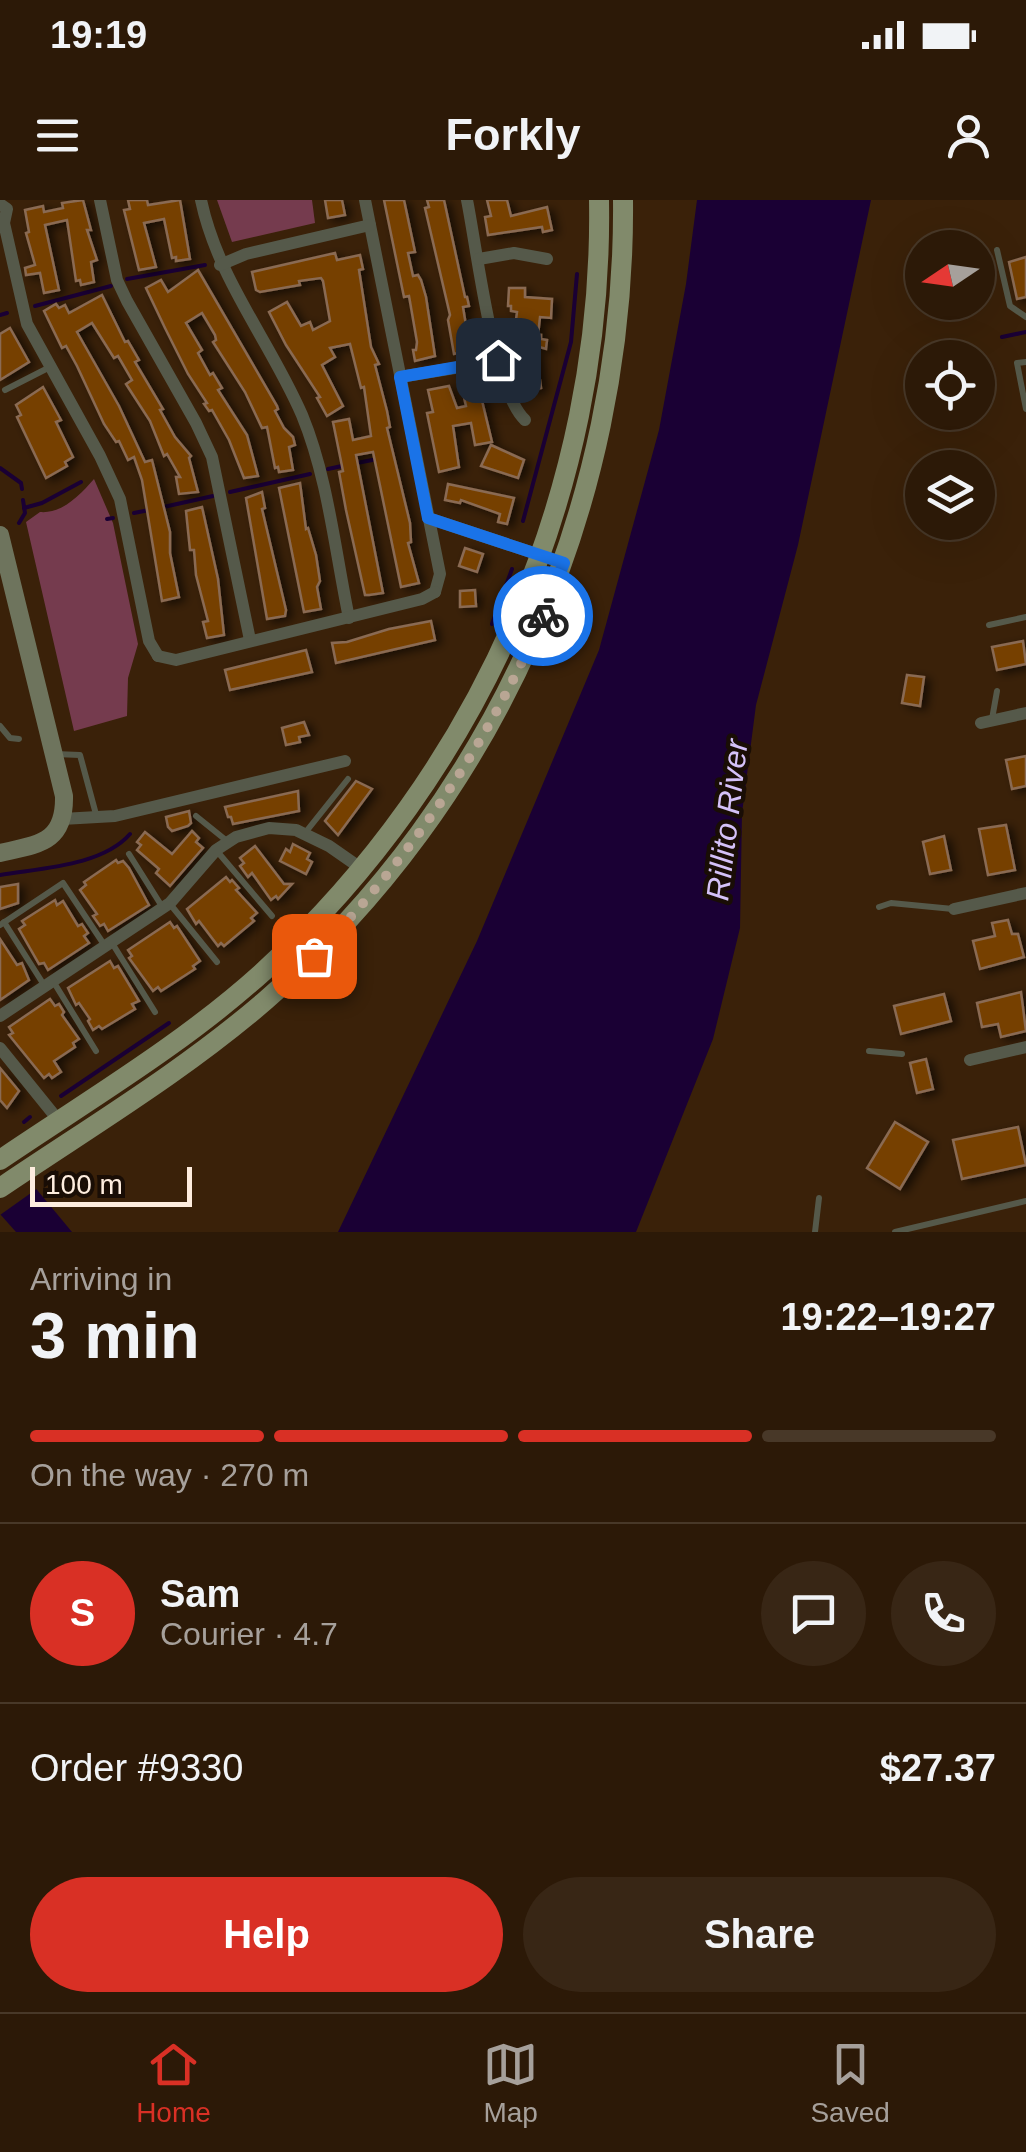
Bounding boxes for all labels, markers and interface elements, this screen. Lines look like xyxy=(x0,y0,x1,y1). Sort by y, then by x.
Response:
text: 19:19 xyxy=(50,14,147,56)
icon: menu xyxy=(30,108,85,163)
icon: person xyxy=(941,108,996,163)
text: Forkly xyxy=(445,109,581,160)
north arrow xyxy=(905,230,995,320)
map controls xyxy=(905,230,995,540)
pin xyxy=(456,318,541,403)
icon: home xyxy=(471,333,526,388)
button: locate xyxy=(905,340,995,430)
button: layers xyxy=(905,450,995,540)
courier xyxy=(493,566,593,666)
icon: bike xyxy=(516,589,571,644)
water label: Rillito River xyxy=(699,736,755,902)
pin xyxy=(272,914,357,999)
icon: bag xyxy=(287,929,342,984)
scale bar xyxy=(30,1162,192,1206)
text: 100 m xyxy=(45,1169,123,1200)
text: Arriving in xyxy=(30,1261,172,1297)
text: 19:22–19:27 xyxy=(780,1296,996,1338)
text: 3 min xyxy=(30,1299,200,1372)
text: On the way · 270 m xyxy=(30,1457,309,1493)
button: chat xyxy=(761,1561,866,1666)
button: phone xyxy=(891,1561,996,1666)
text: Sam xyxy=(160,1573,240,1615)
text: S xyxy=(70,1592,95,1634)
text: Courier · 4.7 xyxy=(160,1616,338,1652)
text: Order #9330 xyxy=(30,1747,243,1789)
text: $27.37 xyxy=(880,1747,996,1789)
button: Help xyxy=(30,1877,503,1992)
button: Share xyxy=(523,1877,996,1992)
tab: Home xyxy=(136,2037,211,2129)
tab: Map xyxy=(483,2037,538,2129)
tab: Saved xyxy=(810,2037,890,2129)

